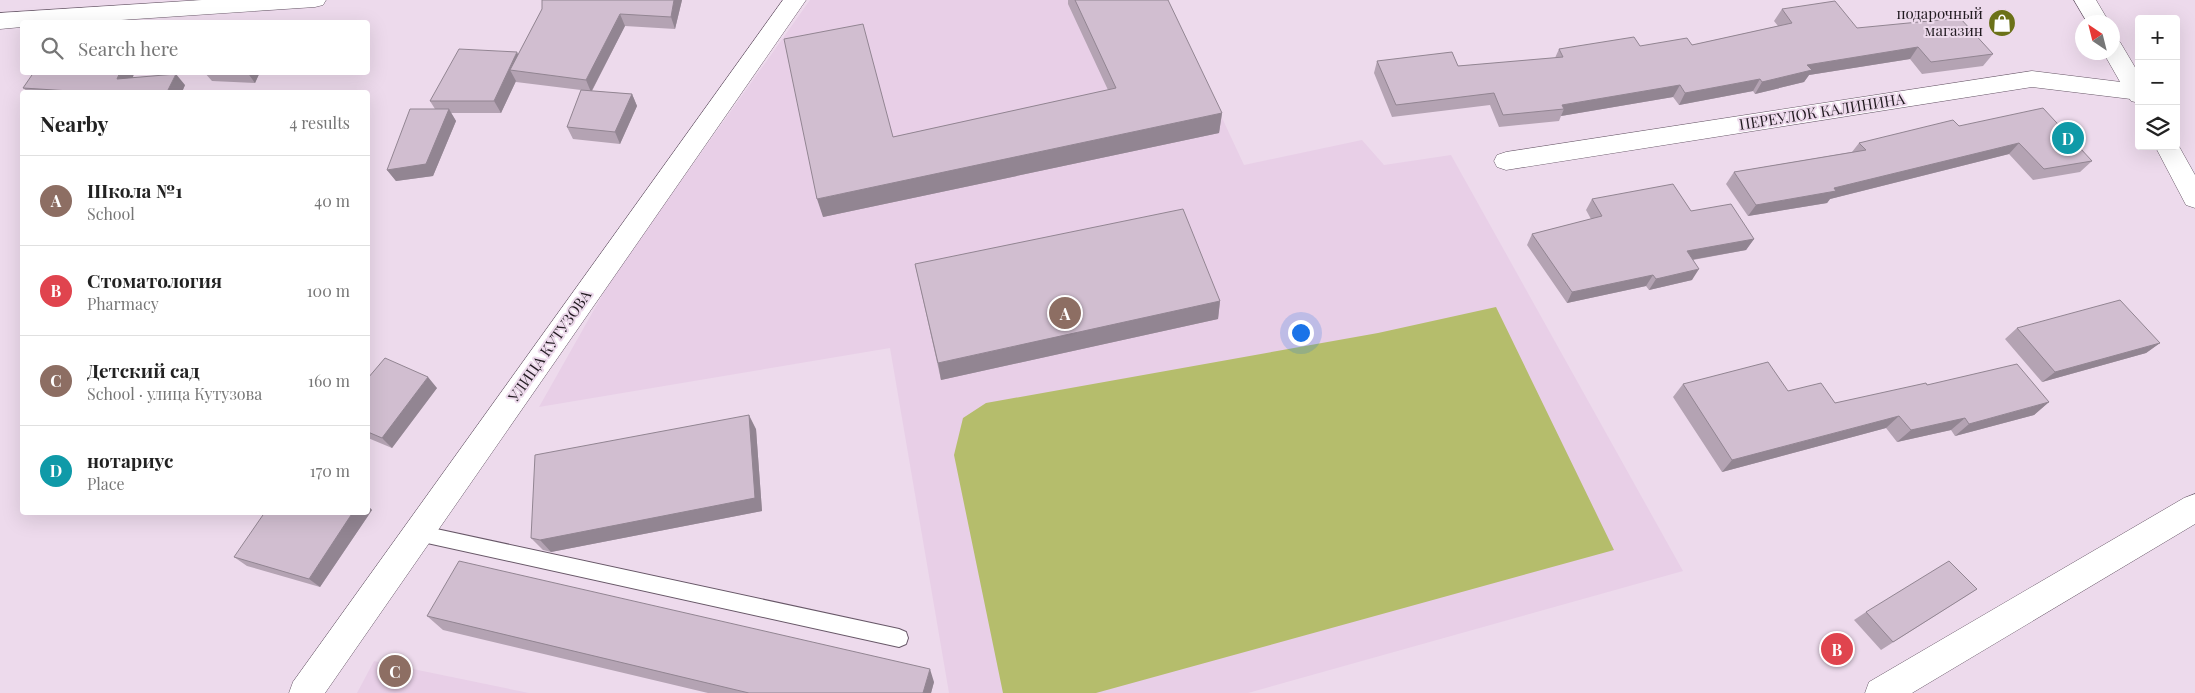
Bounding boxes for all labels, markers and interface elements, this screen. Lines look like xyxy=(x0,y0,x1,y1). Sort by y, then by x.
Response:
place label: подарочный магазин xyxy=(1896,3,1983,40)
shop icon: подарочный магазин xyxy=(1987,8,2017,38)
north arrow xyxy=(2075,15,2120,60)
map controls xyxy=(2135,15,2180,150)
button: + xyxy=(2135,15,2180,60)
search box xyxy=(20,20,370,75)
icon: search xyxy=(38,34,66,62)
text: Search here xyxy=(78,35,178,61)
button: − xyxy=(2135,60,2180,105)
street label: ПЕРЕУЛОК КАЛИНИНА xyxy=(1738,88,1907,134)
button: layers xyxy=(2135,105,2180,150)
text: Nearby xyxy=(40,109,109,137)
text: 4 results xyxy=(289,112,350,133)
pin: D xyxy=(2052,119,2084,157)
text: Школа №1 xyxy=(87,177,183,203)
text: A xyxy=(51,190,61,211)
text: 40 m xyxy=(314,190,350,211)
text: School xyxy=(87,203,135,224)
text: Стоматология xyxy=(87,267,222,293)
text: B xyxy=(51,280,61,301)
text: 100 m xyxy=(307,280,350,301)
street label: УЛИЦА КУТУЗОВА xyxy=(503,285,596,406)
text: Pharmacy xyxy=(87,293,159,314)
pin: A xyxy=(1049,294,1081,332)
your location xyxy=(1288,320,1314,346)
text: Детский сад xyxy=(87,357,200,383)
text: C xyxy=(50,370,62,391)
text: 160 m xyxy=(308,370,350,391)
text: School · улица Кутузова xyxy=(87,383,262,404)
text: нотариус xyxy=(87,447,173,473)
text: D xyxy=(50,460,62,481)
text: 170 m xyxy=(310,460,350,481)
text: Place xyxy=(87,473,125,494)
pin: B xyxy=(1821,630,1853,668)
pin: C xyxy=(379,652,411,690)

